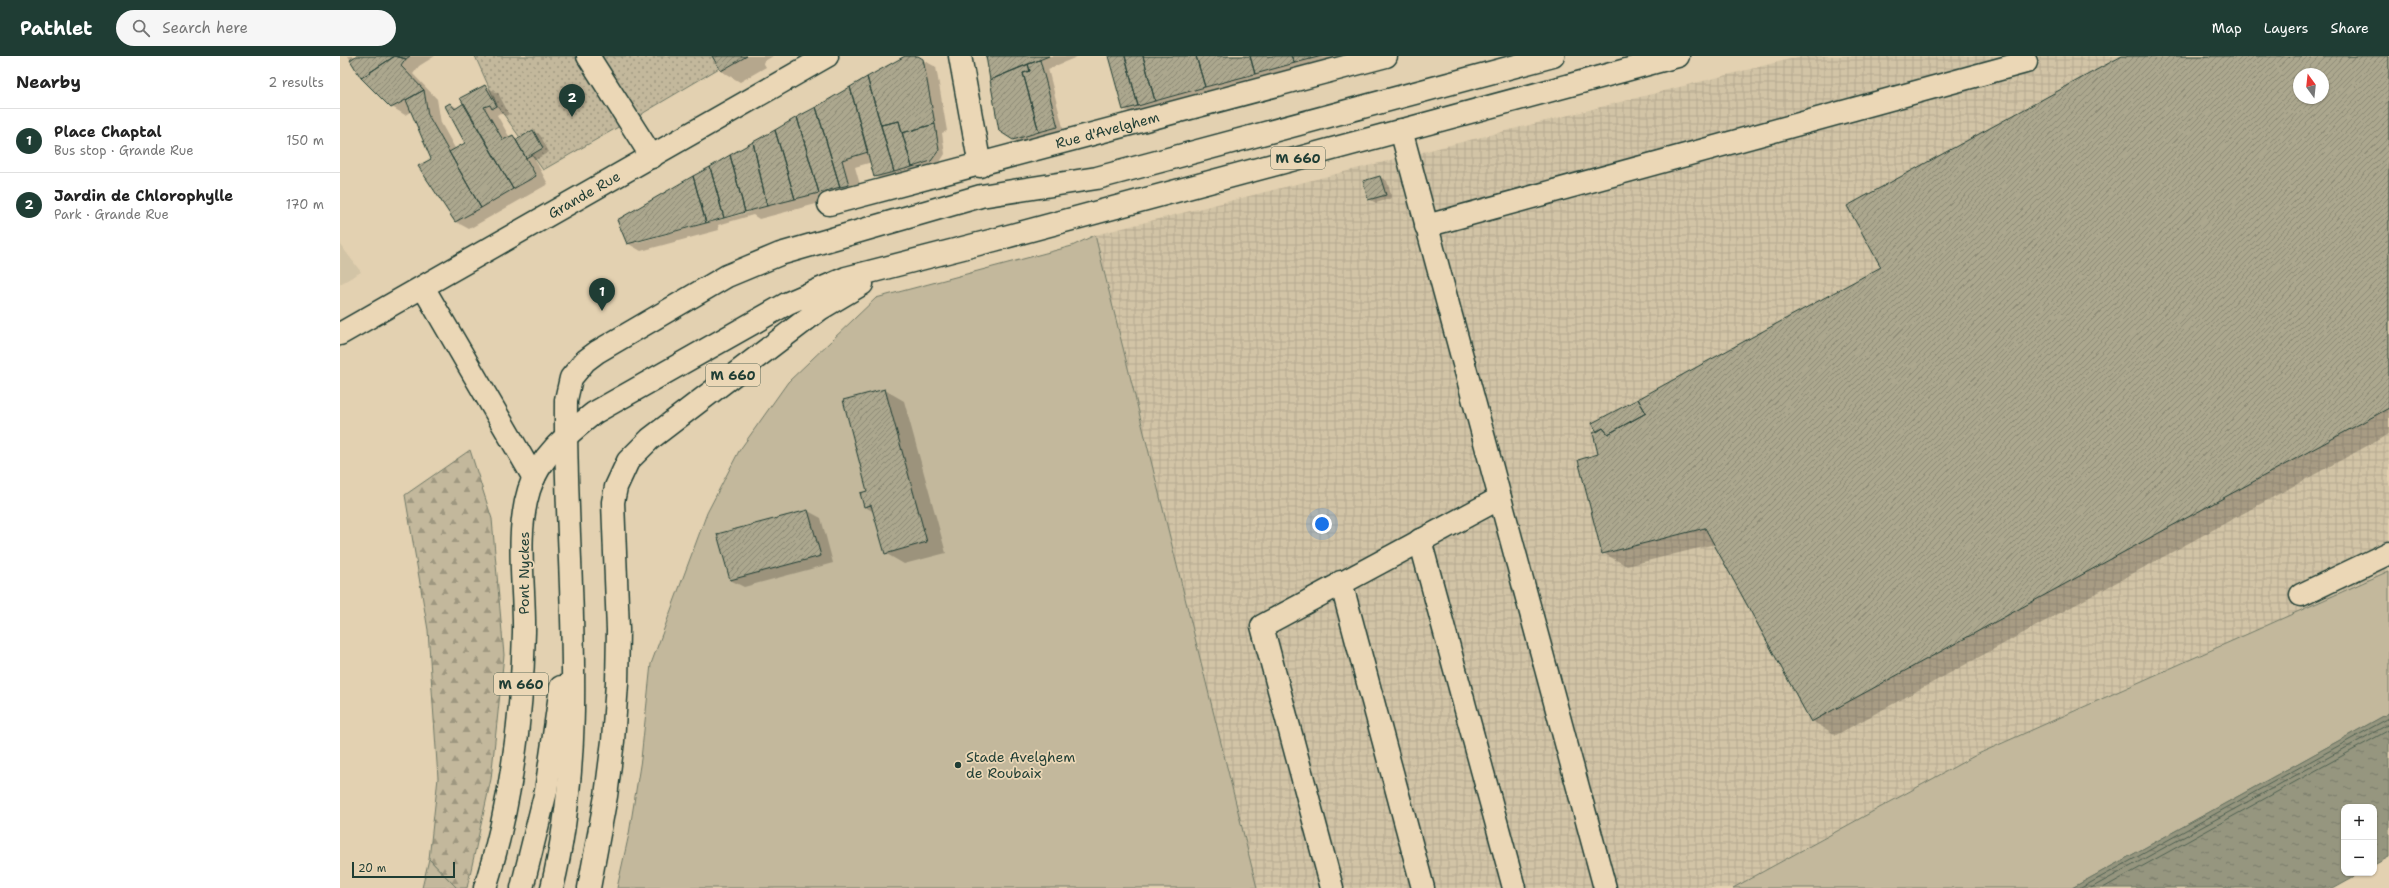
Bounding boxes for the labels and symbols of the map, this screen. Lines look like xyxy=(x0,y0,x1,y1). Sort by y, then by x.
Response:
north arrow xyxy=(2293,68,2329,104)
pin: 2 xyxy=(559,84,585,117)
street label: Rue d'Avelghem xyxy=(1053,108,1161,152)
road number: M 660 xyxy=(1271,147,1325,169)
street label: Grande Rue xyxy=(545,167,623,222)
pin: 1 xyxy=(589,278,615,311)
road number: M 660 xyxy=(706,364,760,386)
your location xyxy=(1312,514,1332,534)
street label: Pont Nyckes xyxy=(515,531,533,615)
road number: M 660 xyxy=(494,673,548,695)
place label: Stade Avelghem de Roubaix xyxy=(966,748,1075,782)
marker: Stade Avelghem de Roubaix xyxy=(953,760,963,770)
scale bar xyxy=(352,860,455,879)

